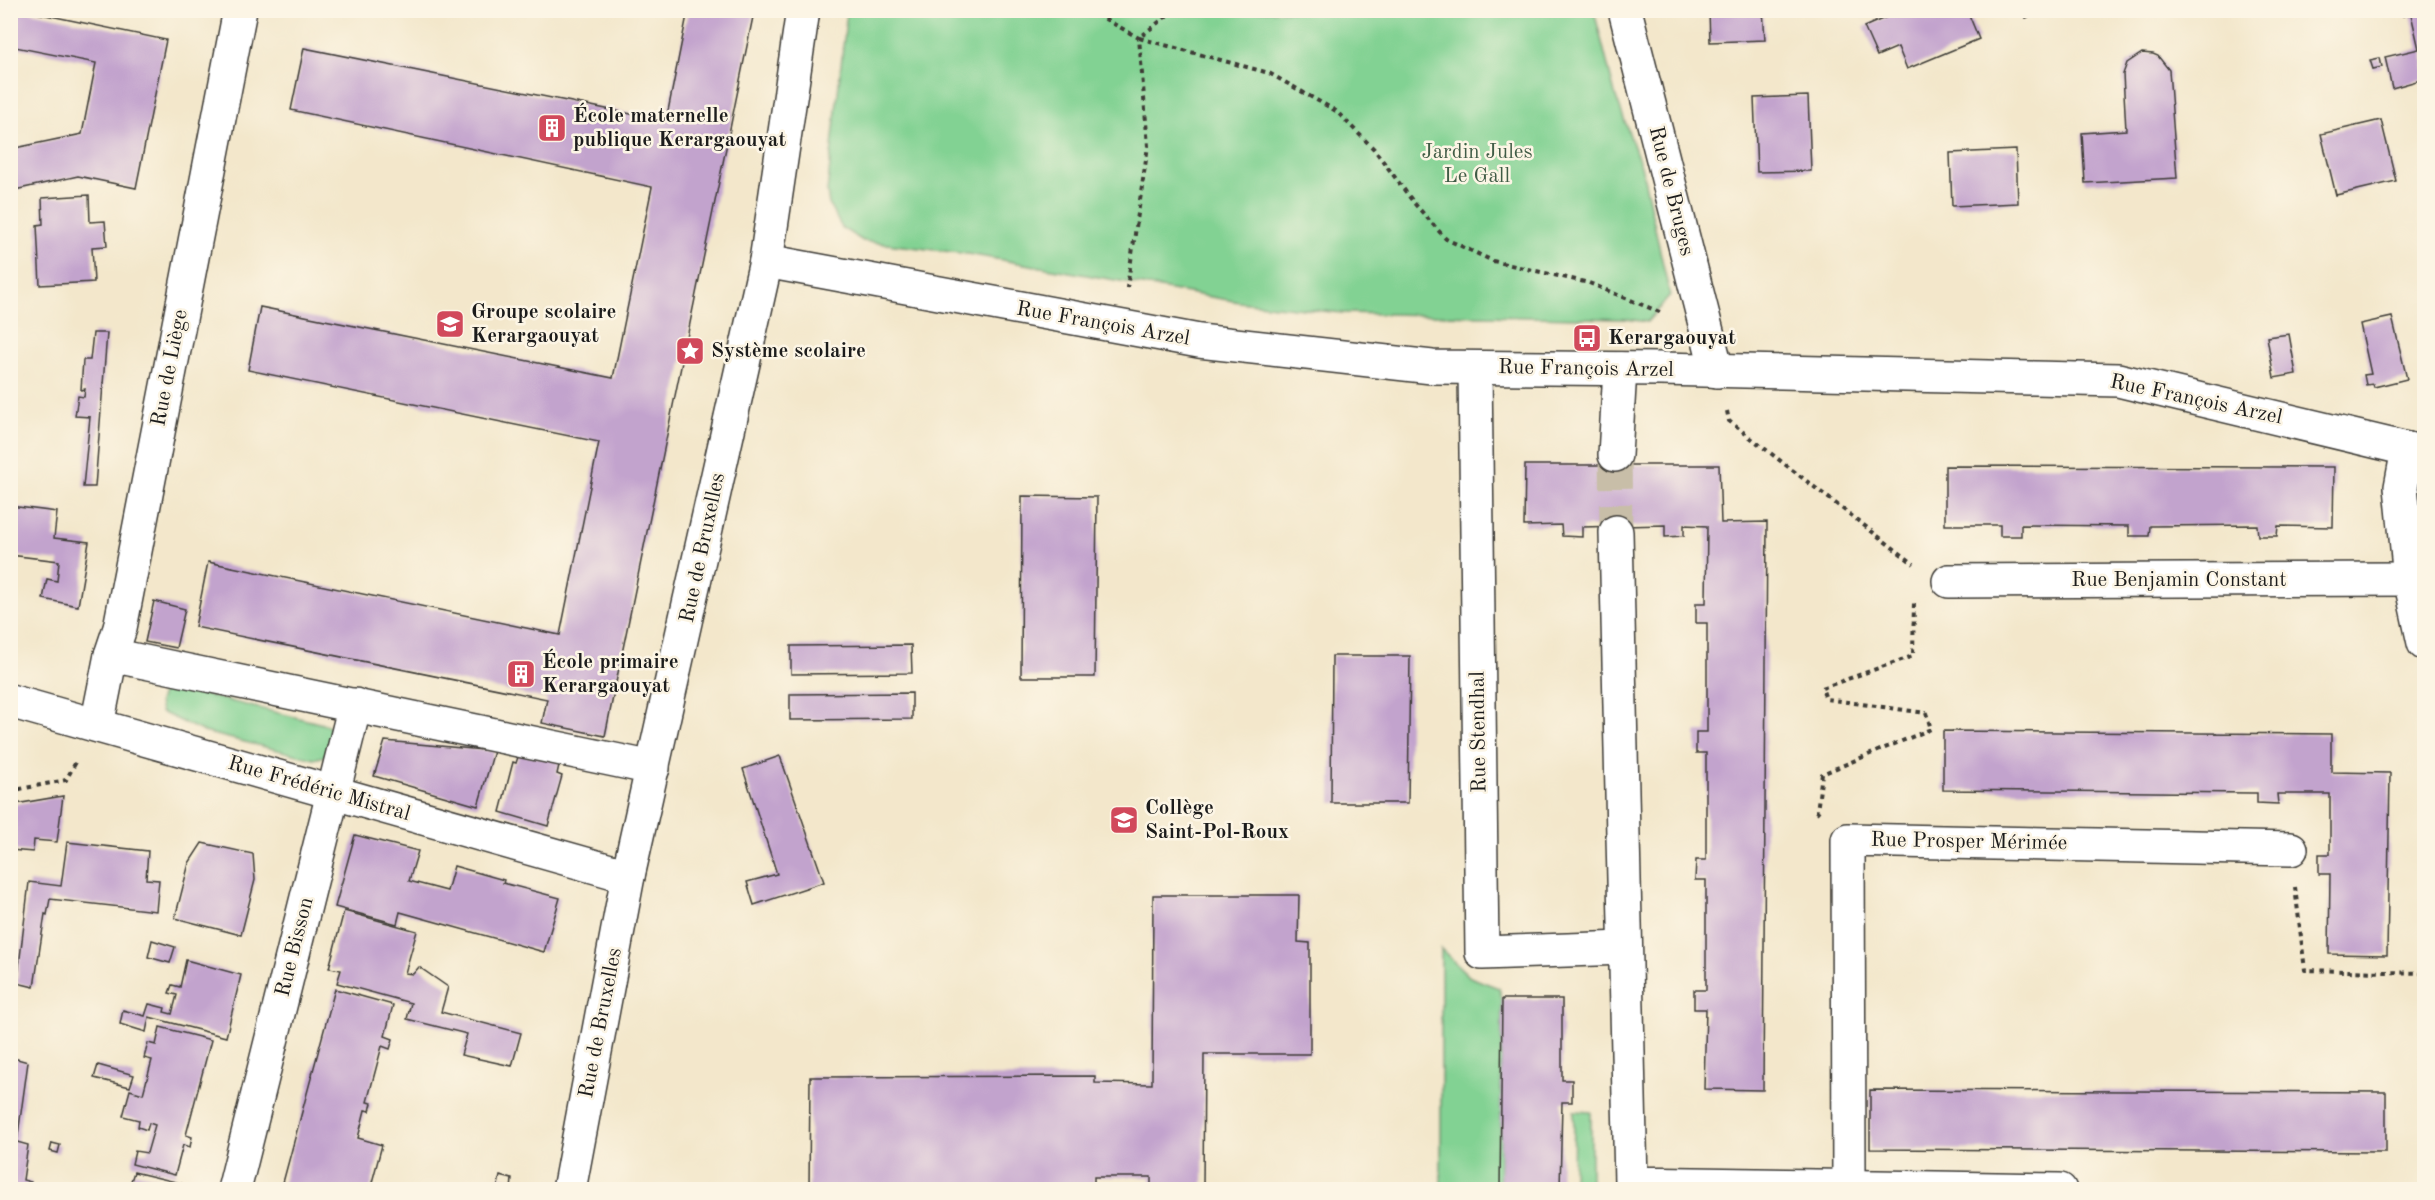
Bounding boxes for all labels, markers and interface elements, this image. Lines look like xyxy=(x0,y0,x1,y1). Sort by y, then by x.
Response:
place label: École maternelle publique Kerargaouyat xyxy=(573,102,786,151)
building icon: École maternelle publique Kerargaouyat xyxy=(536,112,568,144)
street label: Rue de Bruges xyxy=(1645,124,1697,258)
park label: Jardin Jules Le Gall xyxy=(1421,142,1533,187)
street label: Rue François Arzel xyxy=(1015,298,1192,350)
place label: Groupe scolaire Kerargaouyat xyxy=(471,302,616,347)
street label: Rue de Liège xyxy=(148,308,192,428)
school or university icon: Groupe scolaire Kerargaouyat xyxy=(434,308,466,340)
bus stop icon: Kerargaouyat xyxy=(1571,322,1603,354)
place label: Kerargaouyat xyxy=(1608,328,1736,349)
place icon: Système scolaire xyxy=(674,335,706,367)
place label: Système scolaire xyxy=(711,341,866,362)
street label: Rue François Arzel xyxy=(1498,357,1674,381)
street label: Rue François Arzel xyxy=(2108,371,2284,429)
street label: Rue de Bruxelles xyxy=(677,471,729,625)
street label: Rue Benjamin Constant xyxy=(2071,570,2287,591)
place label: École primaire Kerargaouyat xyxy=(542,648,679,697)
building icon: École primaire Kerargaouyat xyxy=(505,658,537,690)
street label: Rue Stendhal xyxy=(1467,671,1491,793)
street label: Rue Frédéric Mistral xyxy=(225,753,413,825)
place label: Collège Saint-Pol-Roux xyxy=(1145,798,1289,843)
school or university icon: Collège Saint-Pol-Roux xyxy=(1108,804,1140,836)
street label: Rue Prosper Mérimée xyxy=(1870,830,2068,854)
street label: Rue Bisson xyxy=(272,895,318,999)
street label: Rue de Bruxelles xyxy=(576,946,626,1100)

